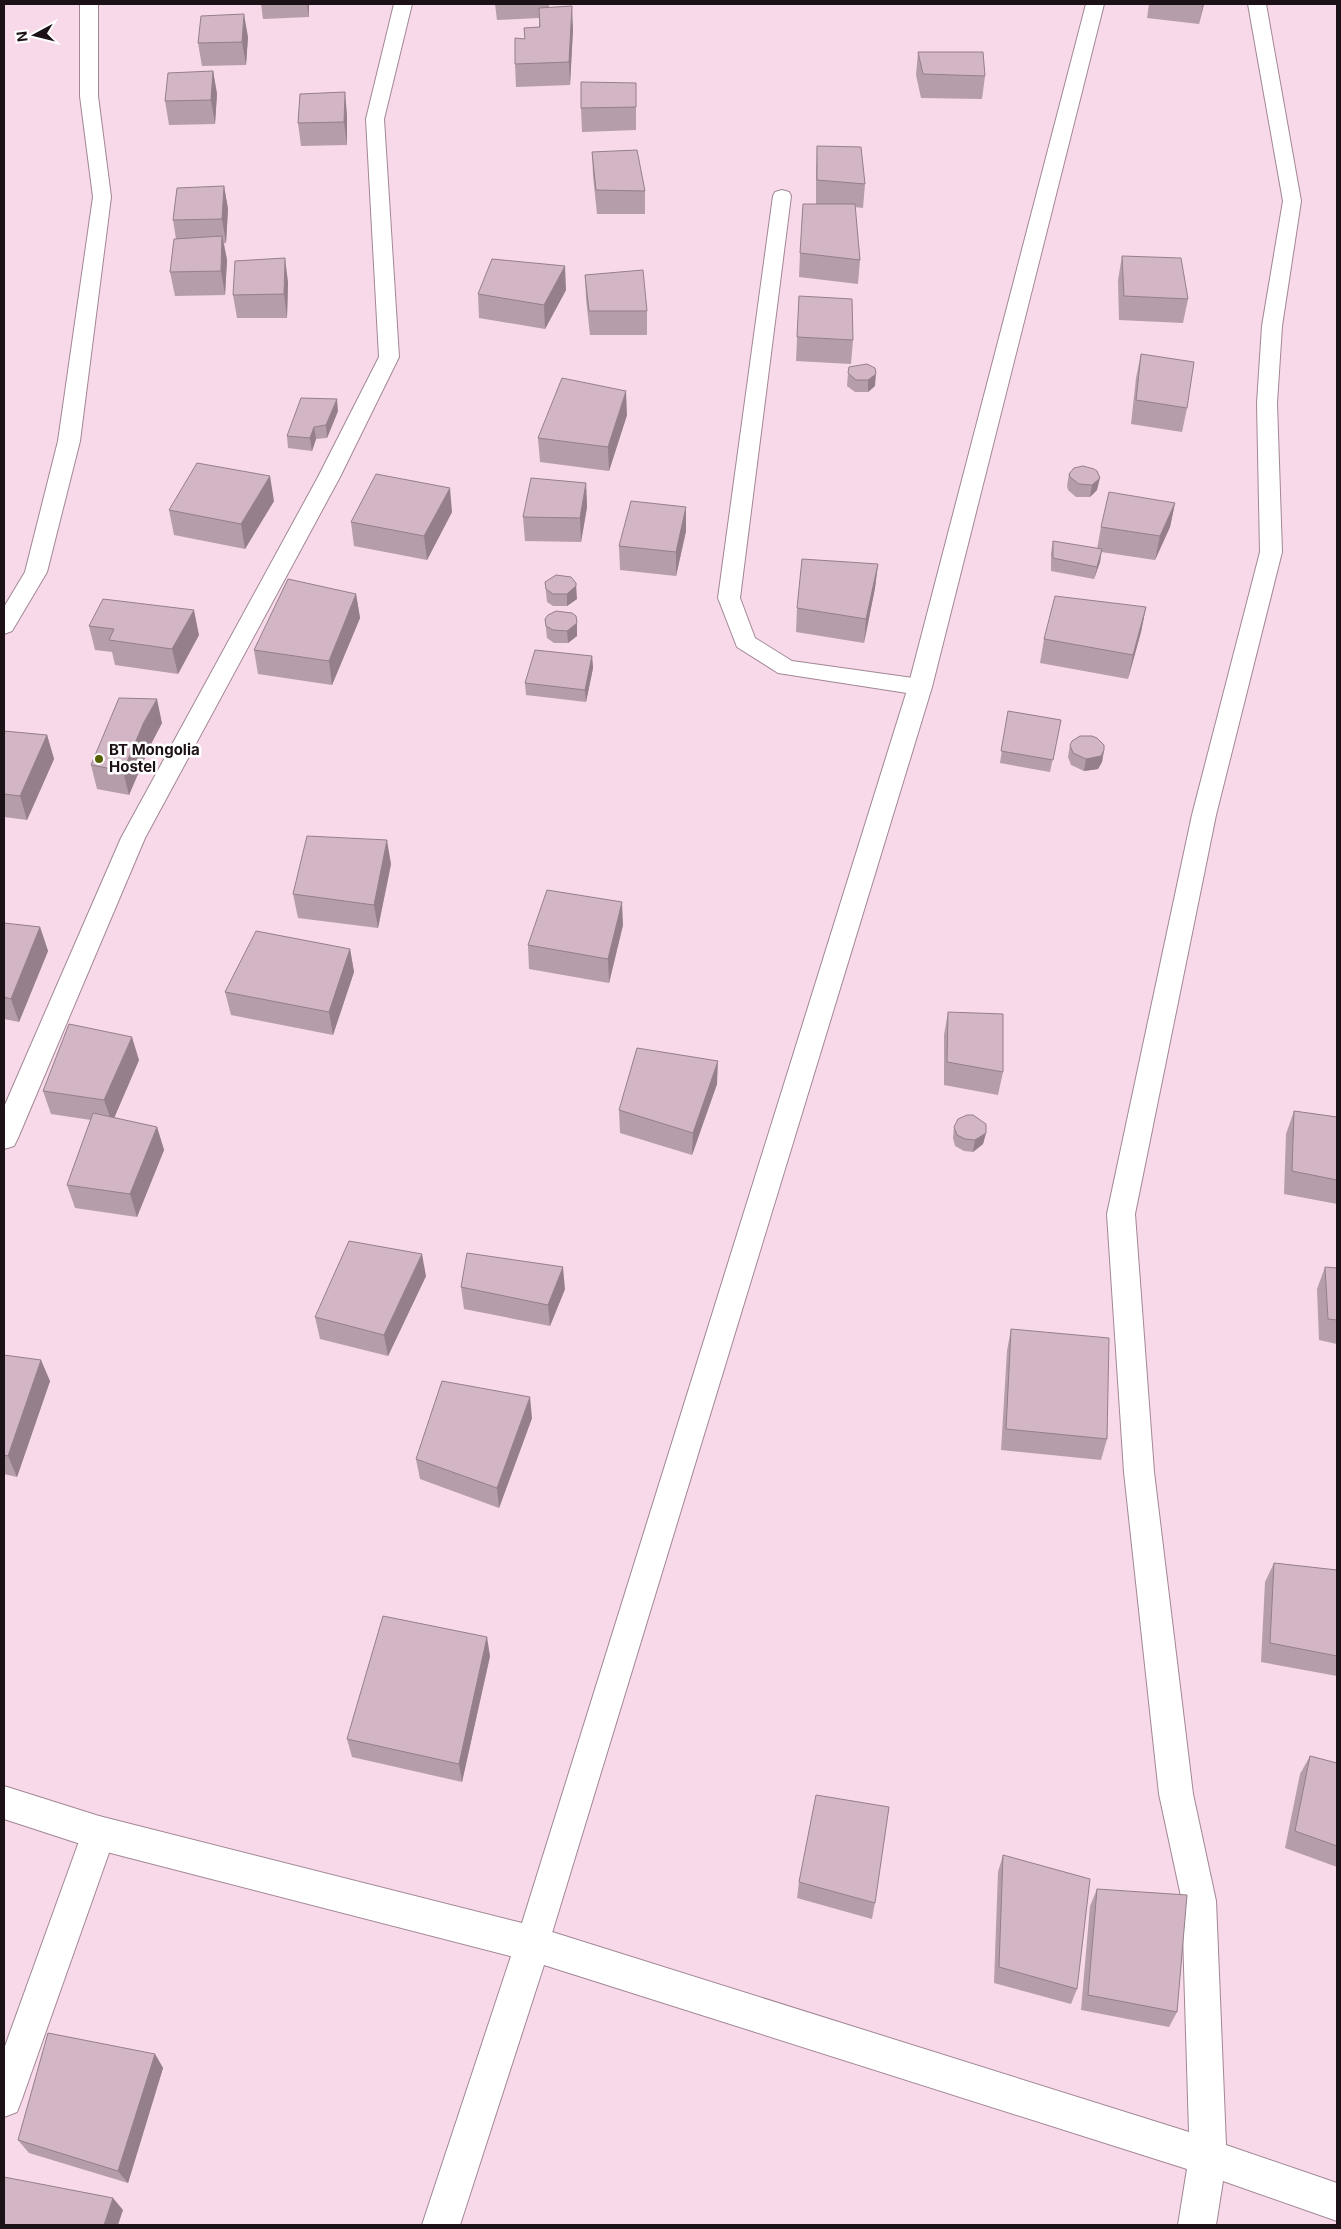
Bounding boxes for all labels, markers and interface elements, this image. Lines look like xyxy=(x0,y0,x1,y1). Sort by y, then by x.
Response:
north arrow xyxy=(10,10,60,60)
text: N xyxy=(13,30,31,43)
place label: BT Mongolia Hostel xyxy=(109,740,200,776)
marker: BT Mongolia Hostel xyxy=(93,753,105,765)

